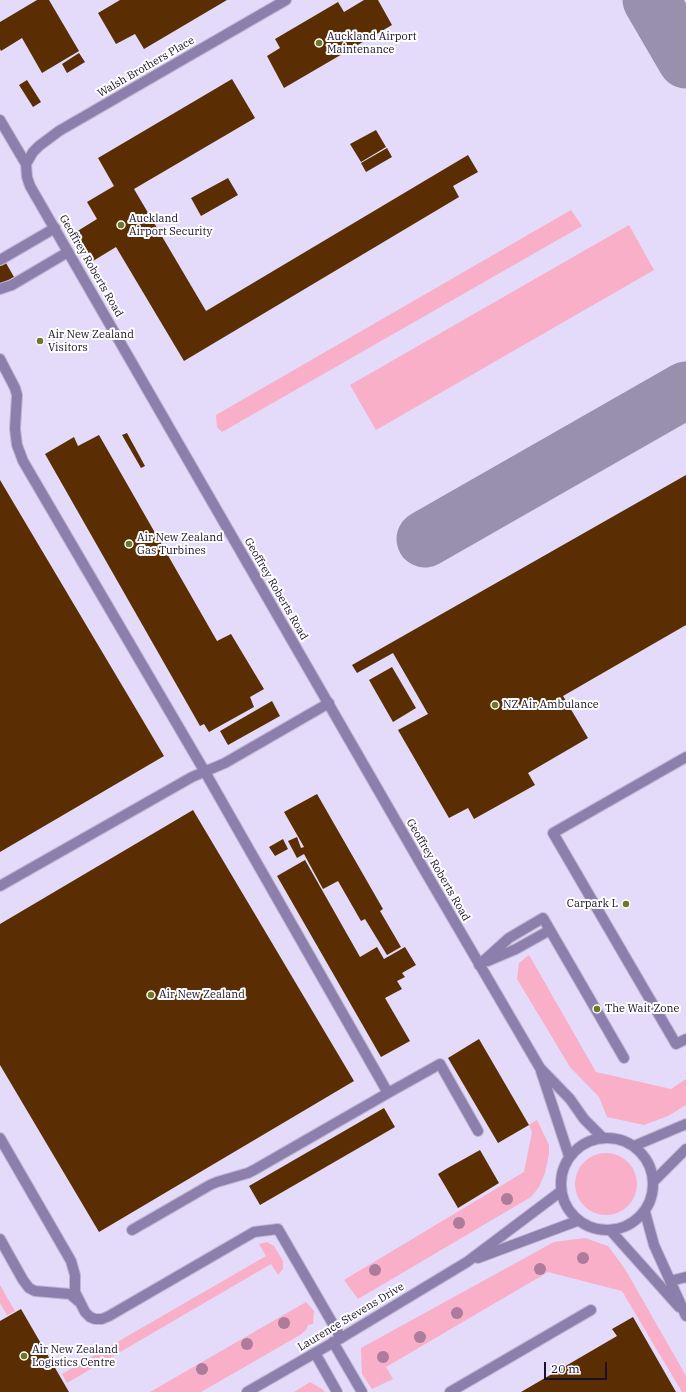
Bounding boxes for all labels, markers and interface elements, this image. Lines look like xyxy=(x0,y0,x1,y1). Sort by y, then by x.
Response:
place label: Auckland Airport Maintenance xyxy=(327,30,417,56)
street label: Walsh Brothers Place xyxy=(95,34,197,100)
marker: Auckland Airport Maintenance xyxy=(314,38,324,48)
place label: Auckland Airport Security xyxy=(129,212,212,238)
street label: Geoffrey Roberts Road xyxy=(56,213,126,319)
marker: Auckland Airport Security xyxy=(116,220,126,230)
place label: Air New Zealand Visitors xyxy=(48,328,134,354)
marker: Air New Zealand Visitors xyxy=(35,336,45,346)
place label: Air New Zealand Gas Turbines xyxy=(137,531,223,557)
street label: Geoffrey Roberts Road xyxy=(241,536,311,642)
marker: Air New Zealand Gas Turbines xyxy=(124,539,134,549)
place label: NZ Air Ambulance xyxy=(503,698,599,712)
marker: NZ Air Ambulance xyxy=(490,700,500,710)
street label: Geoffrey Roberts Road xyxy=(403,817,473,923)
place label: Carpark L xyxy=(567,897,618,911)
marker: Carpark L xyxy=(621,899,631,909)
place label: Air New Zealand xyxy=(159,988,245,1002)
marker: Air New Zealand xyxy=(146,990,156,1000)
place label: The Wait Zone xyxy=(605,1002,679,1016)
marker: The Wait Zone xyxy=(592,1004,602,1014)
street label: Laurence Stevens Drive xyxy=(295,1280,407,1354)
place label: Air New Zealand Logistics Centre xyxy=(32,1343,118,1369)
marker: Air New Zealand Logistics Centre xyxy=(19,1351,29,1361)
scale bar xyxy=(546,1354,609,1380)
text: 20 m xyxy=(551,1361,580,1376)

